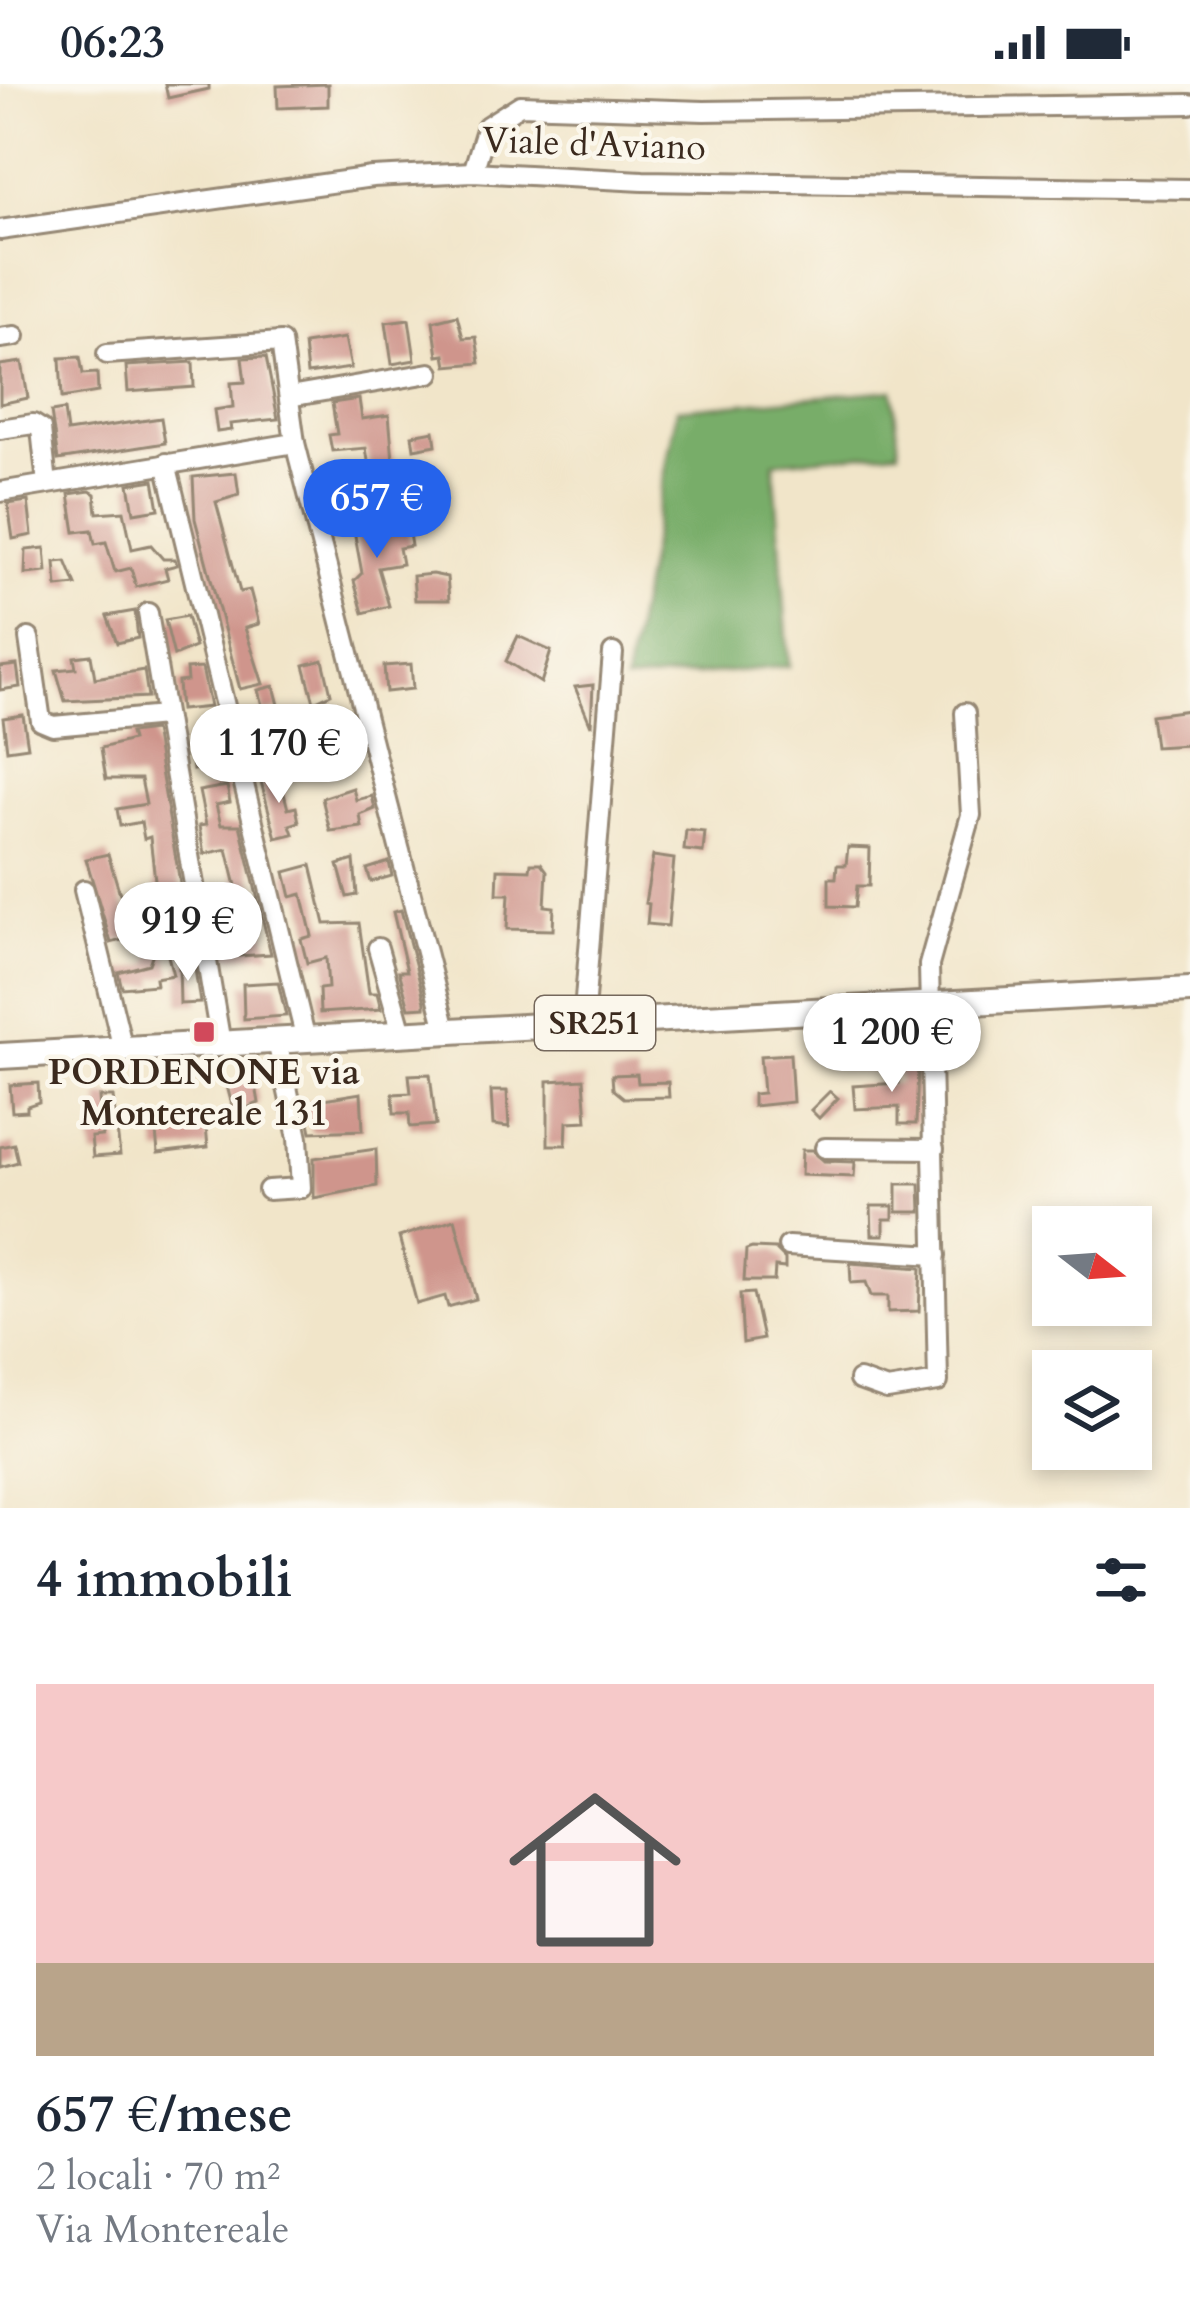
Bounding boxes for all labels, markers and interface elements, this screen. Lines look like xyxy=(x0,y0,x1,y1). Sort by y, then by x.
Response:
text: 06:23 xyxy=(60,12,165,73)
street label: Viale d'Aviano xyxy=(481,116,707,172)
pin: 657 € xyxy=(293,459,461,561)
text: 657 € xyxy=(330,471,424,524)
pin: 1 170 € xyxy=(168,704,390,806)
text: 1 170 € xyxy=(217,716,341,769)
pin: 919 € xyxy=(104,882,272,984)
text: 919 € xyxy=(141,894,235,947)
pin: 1 200 € xyxy=(781,993,1003,1095)
road number: SR251 xyxy=(535,996,655,1050)
text: 1 200 € xyxy=(830,1005,954,1058)
marker: PORDENONE via Montereale 131 xyxy=(191,1019,217,1045)
place label: PORDENONE via Montereale 131 xyxy=(48,1048,360,1138)
north arrow xyxy=(1032,1206,1152,1326)
map controls xyxy=(1032,1206,1152,1470)
button: layers xyxy=(1032,1350,1152,1470)
text: 4 immobili xyxy=(36,1545,292,1615)
icon: filters xyxy=(1088,1547,1154,1613)
icon: home xyxy=(487,1762,703,1978)
text: 657 €/mese xyxy=(36,2080,293,2150)
text: 2 locali · 70 m² xyxy=(36,2150,280,2203)
text: Via Montereale xyxy=(36,2203,289,2256)

